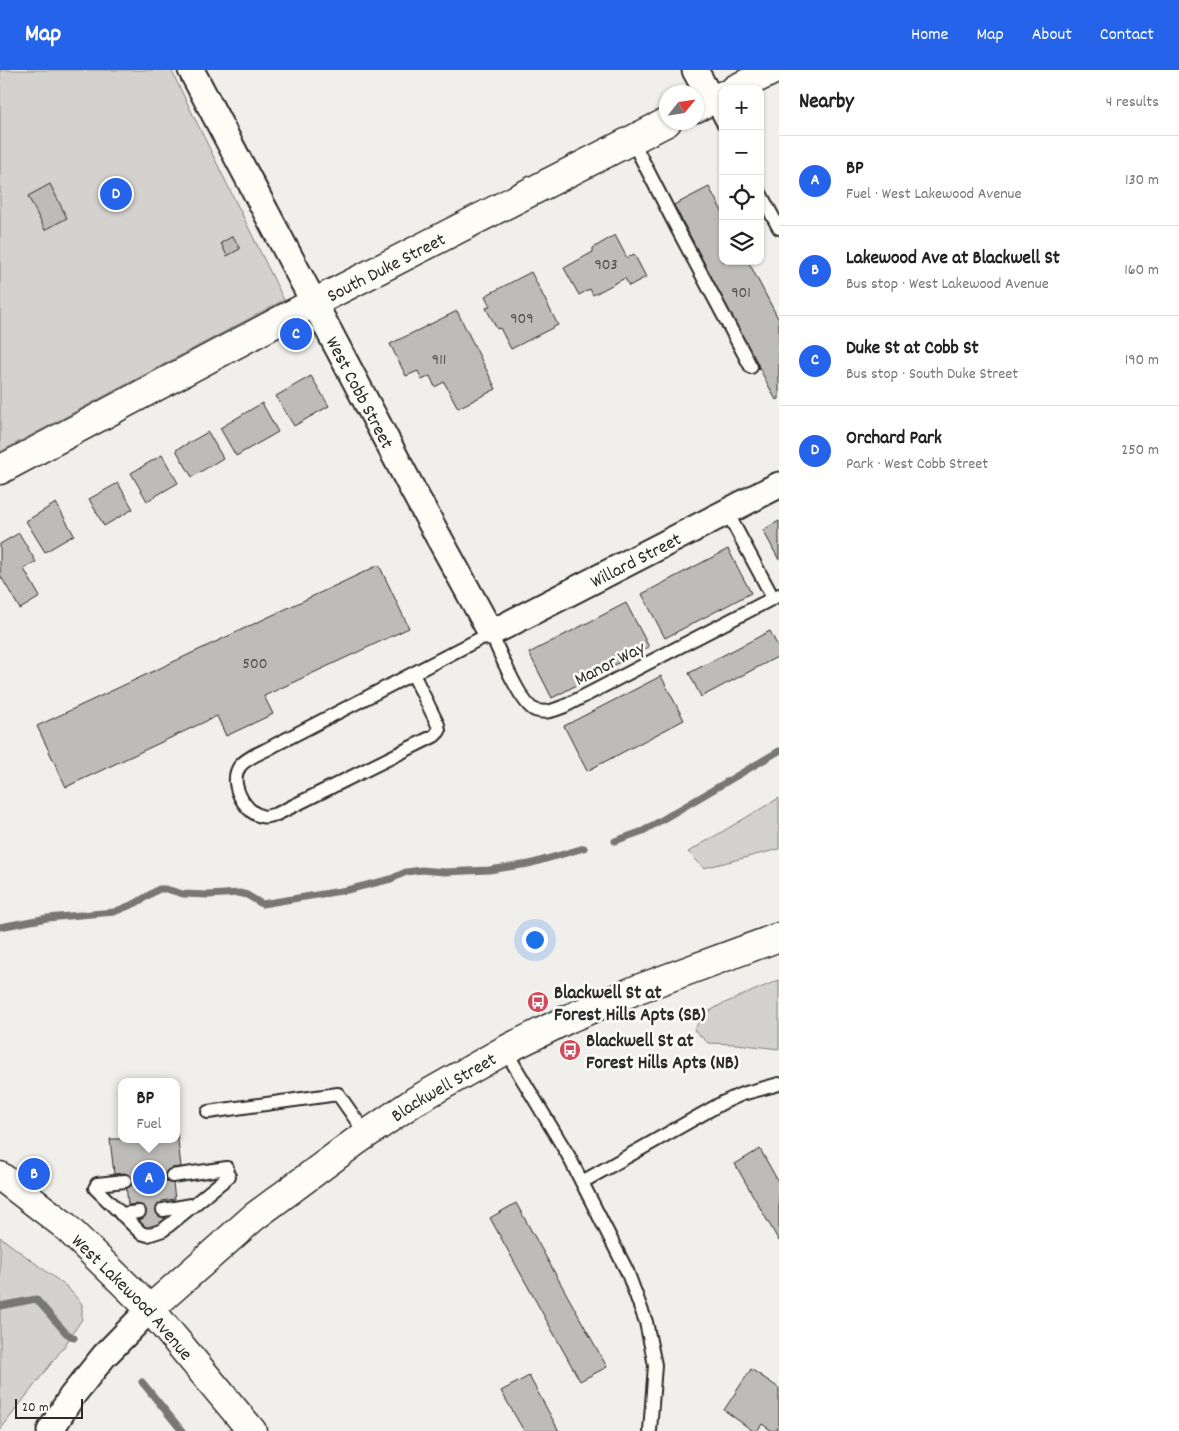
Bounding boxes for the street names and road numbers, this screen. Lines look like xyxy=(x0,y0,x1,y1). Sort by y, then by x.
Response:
street label: South Duke Street xyxy=(323,228,451,311)
street label: West Cobb Street xyxy=(317,333,399,454)
street label: Willard Street xyxy=(587,527,687,597)
street label: Manor Way xyxy=(571,636,651,694)
street label: Blackwell Street xyxy=(387,1048,502,1131)
street label: West Lakewood Avenue xyxy=(64,1229,198,1368)

